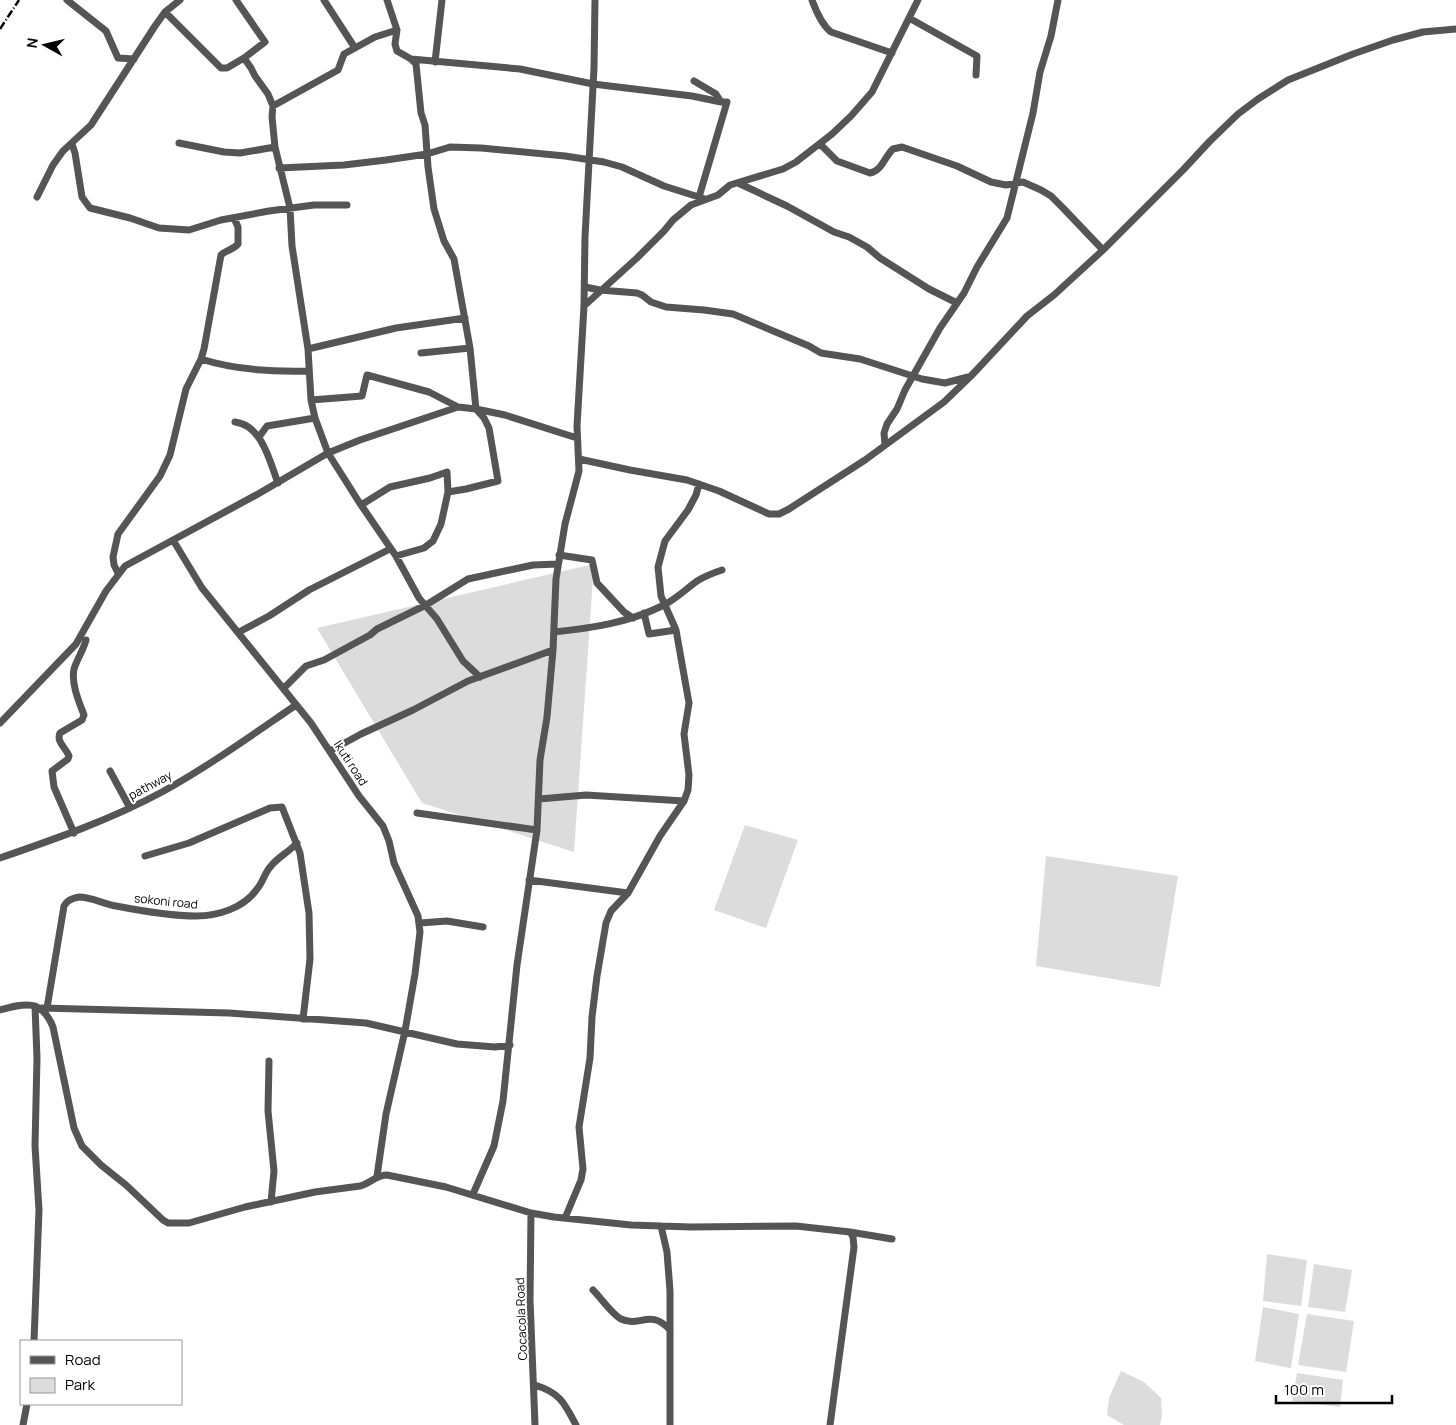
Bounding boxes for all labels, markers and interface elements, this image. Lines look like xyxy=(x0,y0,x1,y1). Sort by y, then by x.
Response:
north arrow xyxy=(20,20,70,70)
text: N xyxy=(22,37,42,49)
street label: Ikuti road xyxy=(330,737,372,789)
street label: pathway xyxy=(125,766,175,804)
street label: sokoni road xyxy=(133,889,199,913)
street label: Cocacola Road xyxy=(511,1277,531,1361)
legend xyxy=(20,1340,182,1405)
text: Road xyxy=(65,1349,101,1370)
scale bar xyxy=(1276,1372,1392,1404)
text: Park xyxy=(65,1374,95,1395)
text: 100 m xyxy=(1284,1379,1324,1400)

